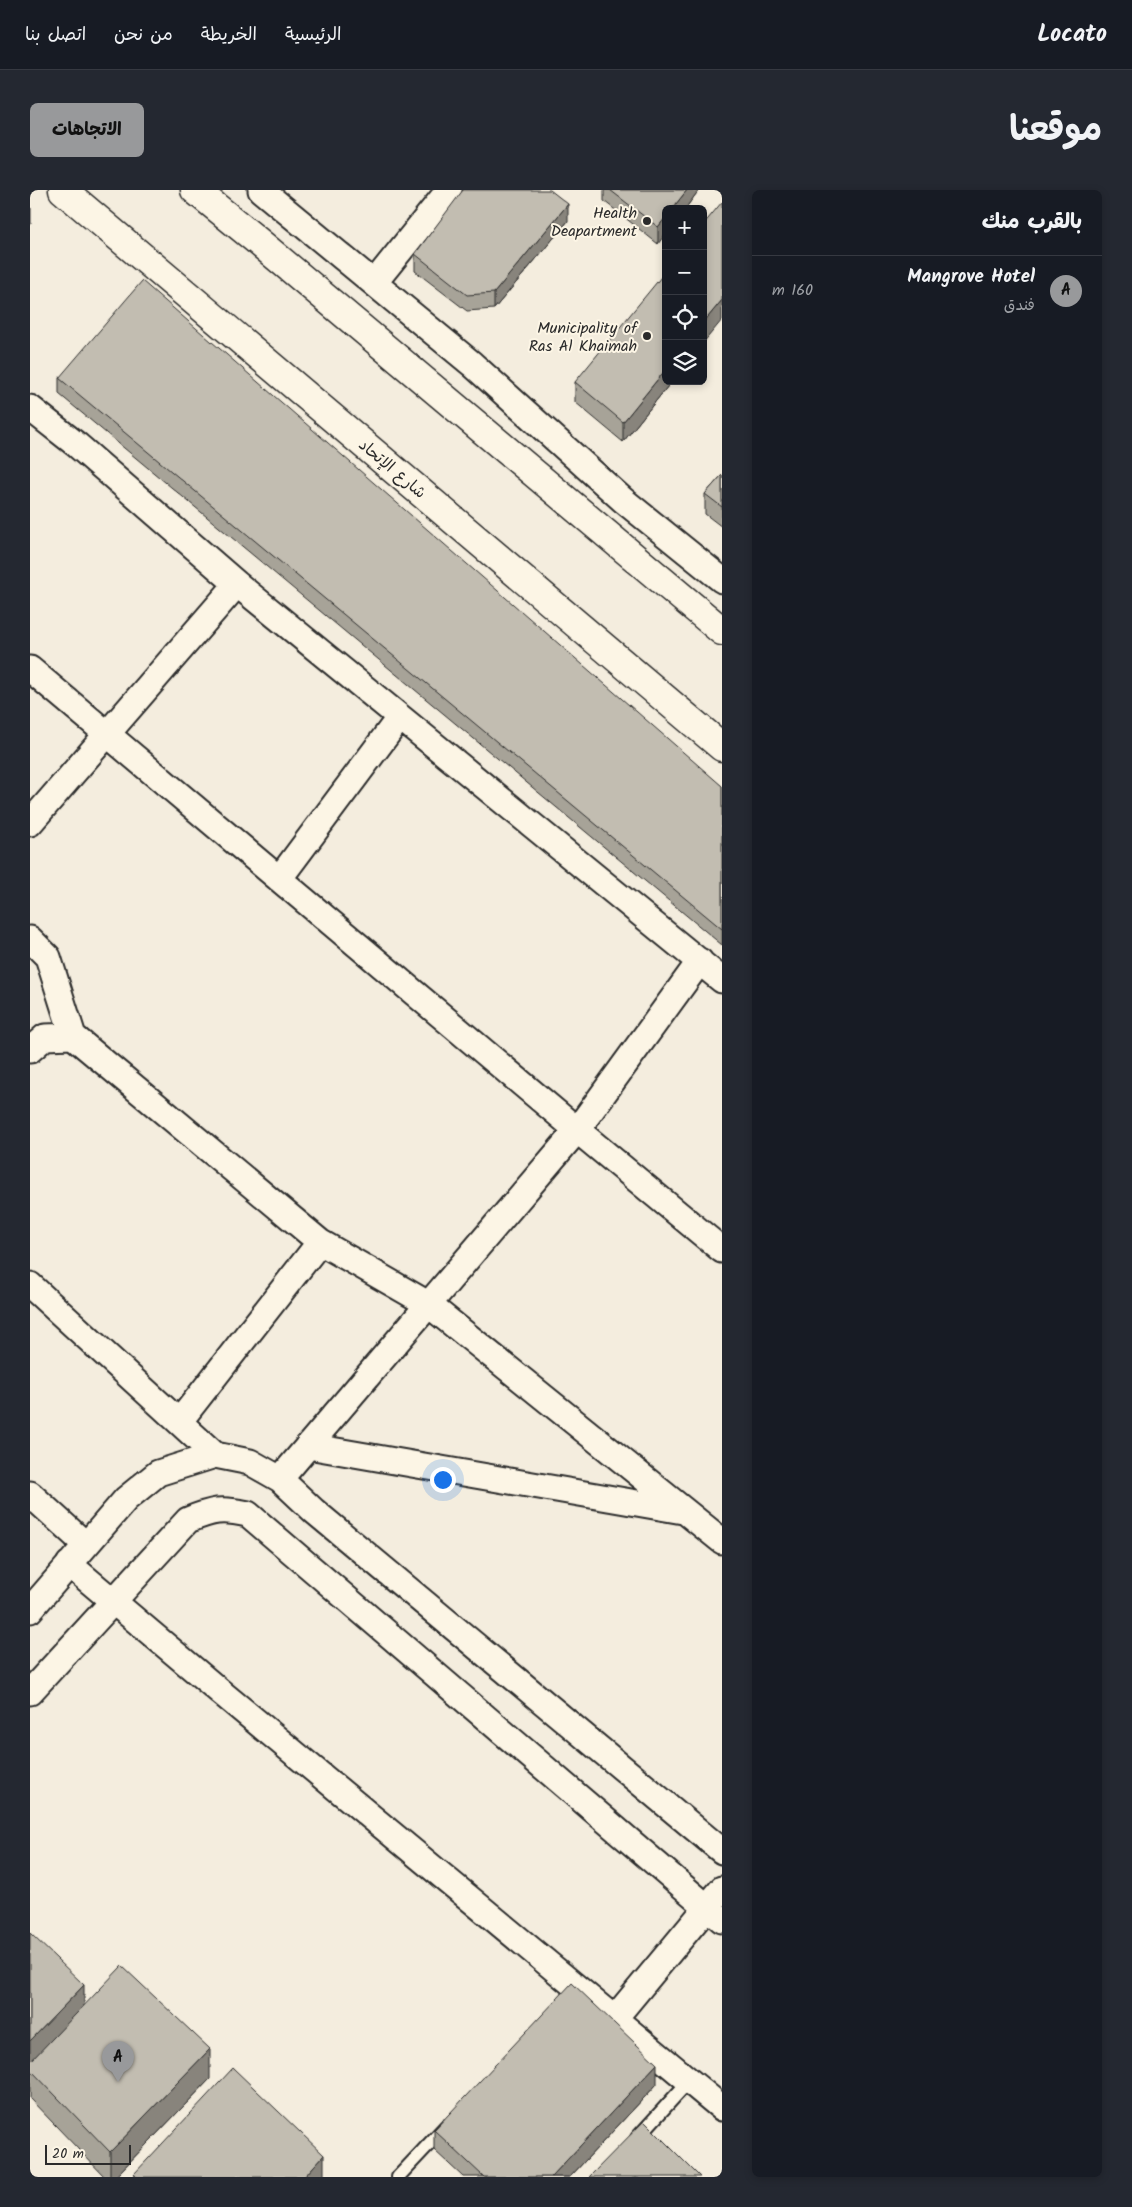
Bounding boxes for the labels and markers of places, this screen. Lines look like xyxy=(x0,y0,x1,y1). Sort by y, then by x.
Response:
place label: Health Deapartment xyxy=(551,201,638,244)
marker: Health Deapartment xyxy=(641,215,653,227)
place label: Municipality of Ras Al Khaimah xyxy=(529,316,639,359)
marker: Municipality of Ras Al Khaimah xyxy=(641,330,653,342)
pin: A xyxy=(102,2041,134,2082)

